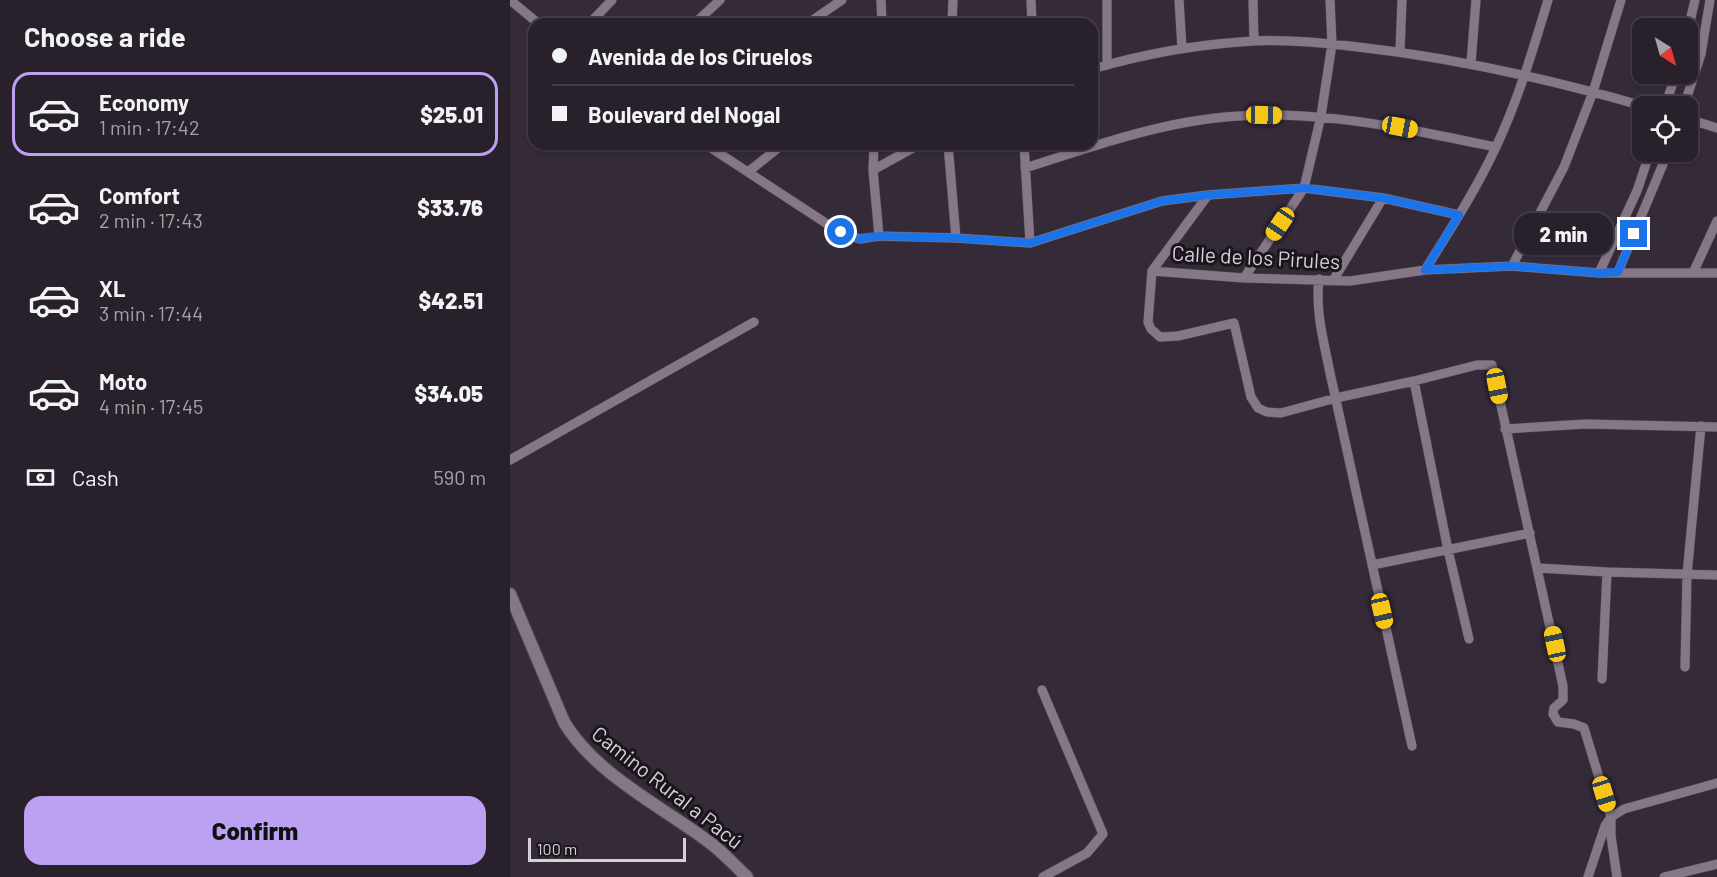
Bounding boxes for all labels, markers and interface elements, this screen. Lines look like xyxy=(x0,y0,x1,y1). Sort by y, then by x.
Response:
north arrow xyxy=(1632,18,1698,84)
map controls xyxy=(1632,18,1698,162)
text: Choose a ride xyxy=(24,20,186,52)
text: Avenida de los Ciruelos xyxy=(588,43,812,69)
icon: car xyxy=(27,87,81,141)
text: Economy xyxy=(99,89,189,115)
button: locate xyxy=(1632,96,1698,162)
text: $25.01 xyxy=(420,101,483,127)
text: Boulevard del Nogal xyxy=(588,101,780,127)
car xyxy=(1246,106,1282,124)
text: 1 min · 17:42 xyxy=(99,115,200,139)
car xyxy=(1381,115,1419,139)
icon: car xyxy=(27,180,81,234)
text: Comfort xyxy=(99,182,180,208)
text: $33.76 xyxy=(417,194,483,220)
car xyxy=(1262,204,1298,244)
text: 2 min · 17:43 xyxy=(99,208,203,232)
callout: 2 min xyxy=(1514,213,1613,255)
route start xyxy=(827,218,854,245)
route end xyxy=(1620,220,1647,247)
text: 2 min xyxy=(1539,222,1588,246)
street label: Calle de los Pirules xyxy=(1171,240,1341,273)
icon: car xyxy=(27,273,81,327)
text: XL xyxy=(99,275,125,301)
text: $42.51 xyxy=(418,287,483,313)
text: 3 min · 17:44 xyxy=(99,301,203,325)
icon: car xyxy=(27,366,81,420)
car xyxy=(1485,367,1509,405)
text: Moto xyxy=(99,368,147,394)
text: $34.05 xyxy=(415,380,483,406)
text: 4 min · 17:45 xyxy=(99,394,203,418)
icon: cash xyxy=(24,461,57,494)
text: Cash xyxy=(72,464,119,490)
text: 590 m xyxy=(433,465,486,489)
car xyxy=(1369,591,1395,631)
car xyxy=(1542,625,1568,663)
street label: Camino Rural a Pacú xyxy=(587,720,748,854)
car xyxy=(1590,774,1618,814)
button: Confirm xyxy=(24,796,486,865)
scale bar xyxy=(528,835,686,862)
text: 100 m xyxy=(537,839,577,858)

